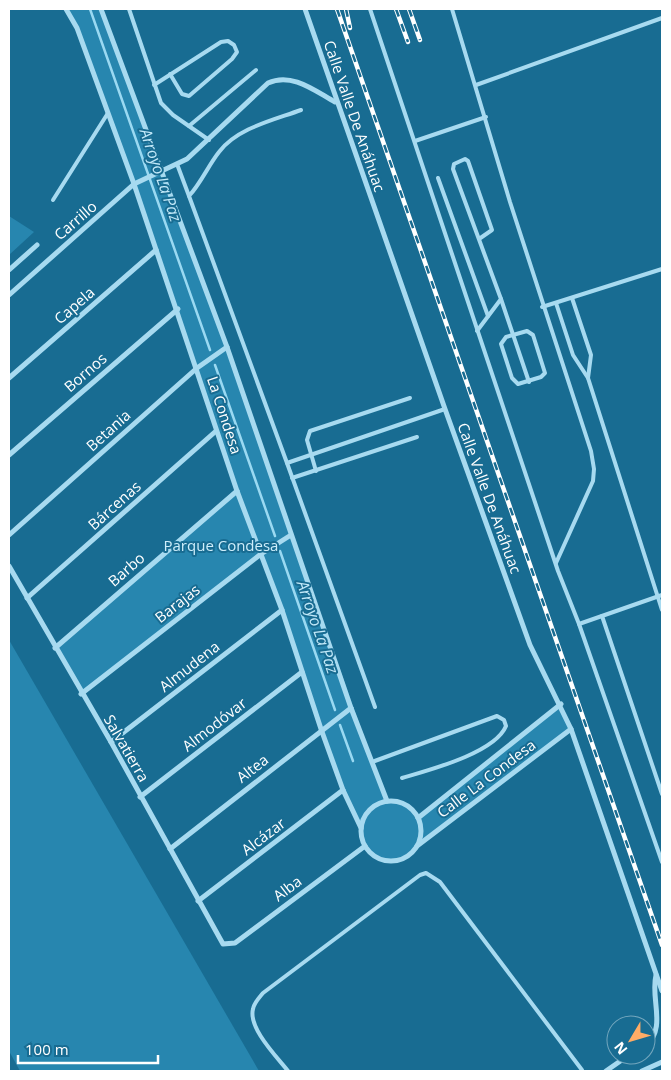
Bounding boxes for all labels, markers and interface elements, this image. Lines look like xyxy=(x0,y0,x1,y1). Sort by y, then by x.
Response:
street label: Calle Valle De Anáhuac xyxy=(320,38,390,194)
water label: Arroyo La Paz xyxy=(134,125,188,225)
street label: Carrillo xyxy=(49,196,101,244)
street label: Capela xyxy=(50,282,98,328)
street label: Bornos xyxy=(59,348,111,396)
street label: La Condesa xyxy=(203,373,247,457)
street label: Betania xyxy=(82,405,134,455)
street label: Calle Valle De Anáhuac xyxy=(453,420,527,576)
street label: Bárcenas xyxy=(83,476,145,534)
park label: Parque Condesa xyxy=(164,535,278,555)
street label: Barbo xyxy=(103,548,149,590)
water label: Arroyo La Paz xyxy=(291,577,345,677)
street label: Barajas xyxy=(150,579,204,627)
street label: Almudena xyxy=(155,636,223,696)
street label: Almodóvar xyxy=(178,693,250,755)
street label: Salvatierra xyxy=(100,711,154,785)
street label: Calle La Condesa xyxy=(433,734,539,822)
street label: Altea xyxy=(232,749,272,787)
street label: Alcázar xyxy=(237,813,289,859)
street label: Alba xyxy=(269,871,305,905)
north arrow xyxy=(606,1015,656,1065)
scale bar xyxy=(18,1032,158,1064)
text: N xyxy=(609,1038,631,1059)
text: 100 m xyxy=(25,1039,69,1059)

